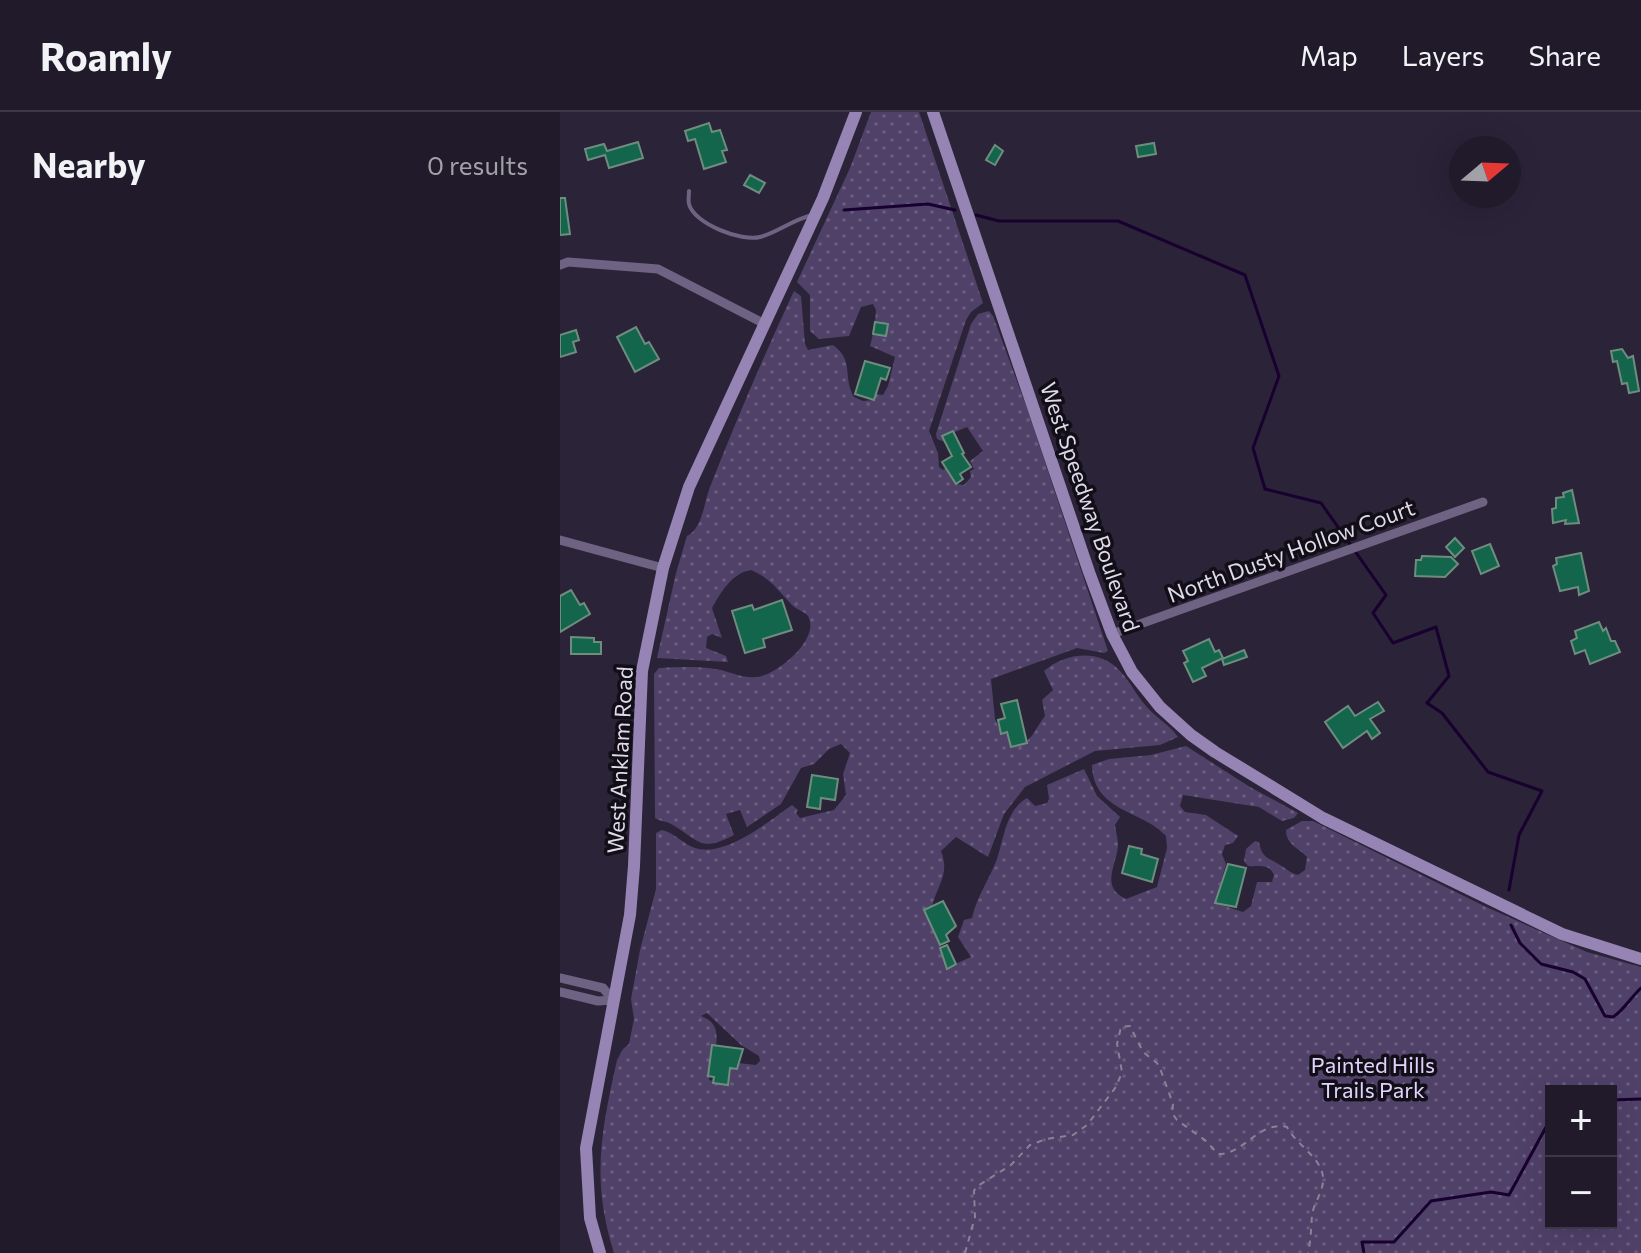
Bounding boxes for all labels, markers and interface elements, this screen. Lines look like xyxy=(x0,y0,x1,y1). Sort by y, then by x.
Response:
text: Roamly xyxy=(40,32,172,79)
text: Map xyxy=(1300,38,1358,72)
text: Layers xyxy=(1402,38,1484,72)
text: Share xyxy=(1528,38,1601,72)
north arrow xyxy=(1449,136,1521,208)
text: Nearby xyxy=(32,143,146,185)
text: 0 results xyxy=(427,149,528,180)
street label: West Speedway Boulevard xyxy=(1035,379,1146,635)
street label: North Dusty Hollow Court xyxy=(1164,493,1418,608)
street label: West Anklam Road xyxy=(601,666,638,854)
park label: Painted Hills Trails Park xyxy=(1311,1051,1435,1103)
map controls xyxy=(1545,1085,1617,1229)
button: + xyxy=(1545,1085,1617,1157)
button: − xyxy=(1545,1157,1617,1229)

